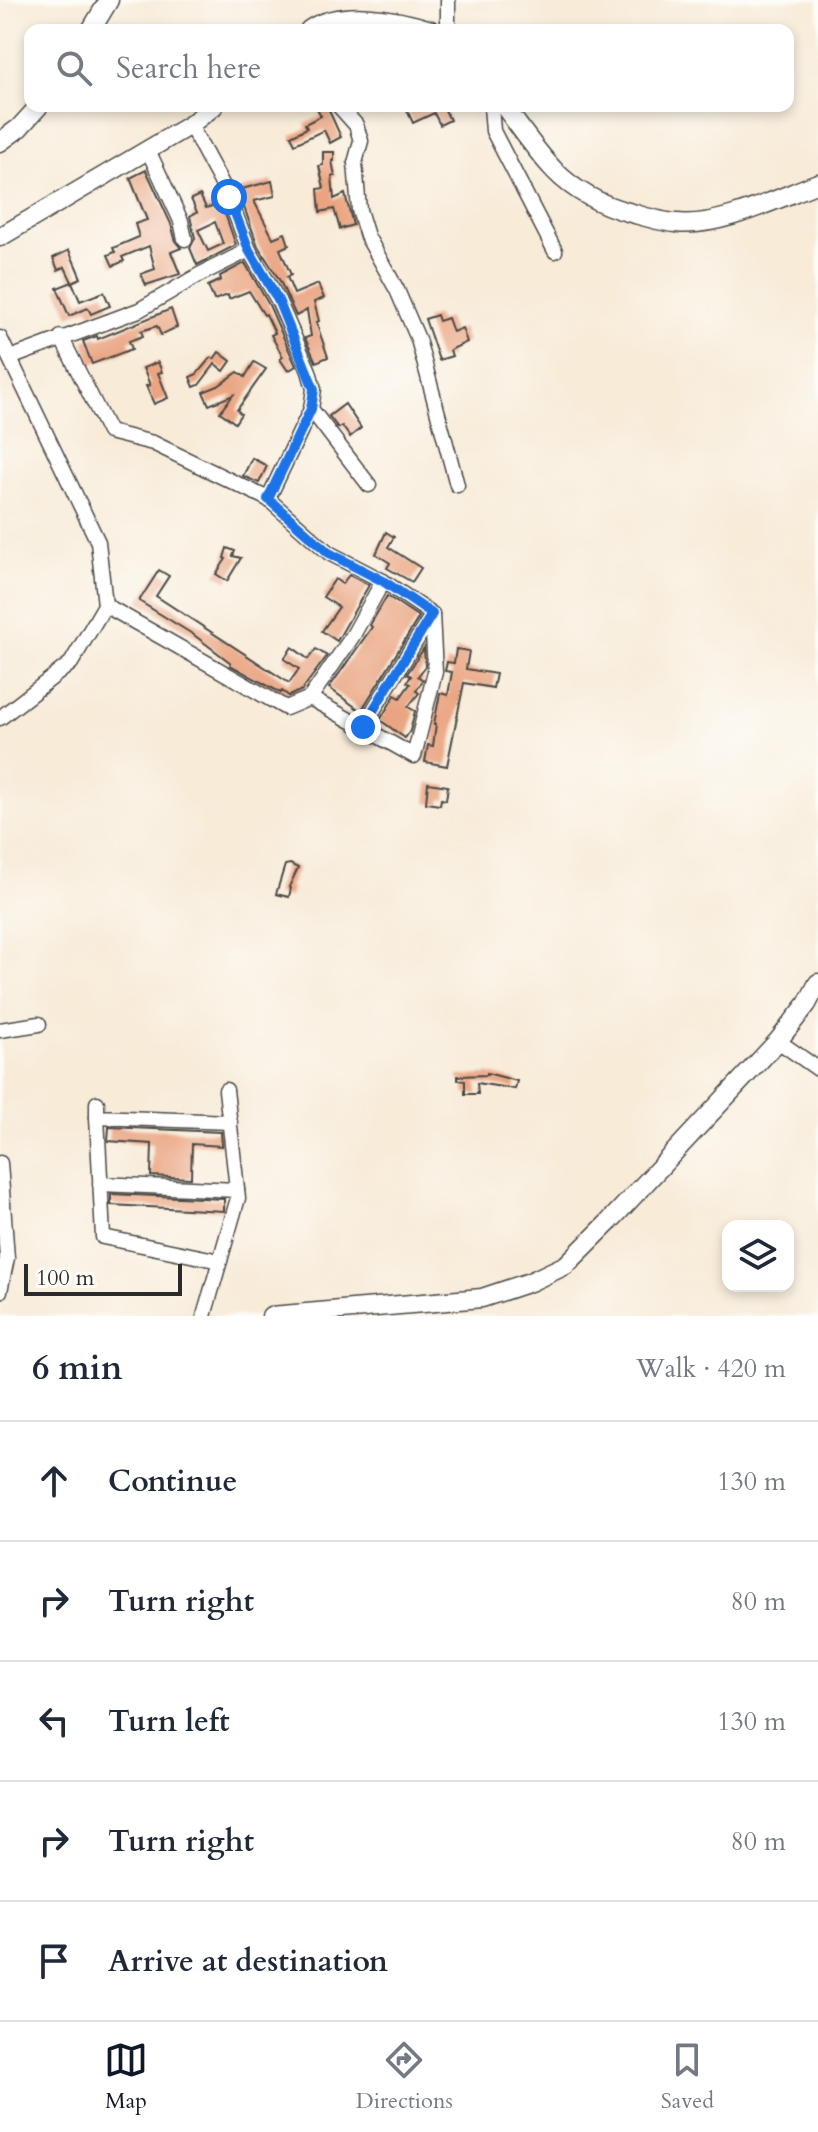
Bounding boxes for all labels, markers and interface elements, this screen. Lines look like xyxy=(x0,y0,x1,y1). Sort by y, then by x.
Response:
search box xyxy=(24,24,794,112)
icon: search xyxy=(52,46,96,90)
text: Search here xyxy=(116,48,261,89)
route start xyxy=(211,179,247,215)
route end xyxy=(345,709,381,745)
map controls xyxy=(722,1220,794,1292)
button: layers xyxy=(722,1220,794,1292)
scale bar xyxy=(24,1260,182,1296)
text: 100 m xyxy=(36,1263,94,1293)
text: 6 min xyxy=(32,1345,123,1391)
text: Walk · 420 m xyxy=(636,1351,786,1386)
icon: ahead xyxy=(32,1459,76,1503)
text: Continue xyxy=(108,1461,237,1502)
text: 130 m xyxy=(717,1464,786,1499)
icon: right xyxy=(32,1579,76,1623)
text: Turn right xyxy=(108,1581,254,1622)
text: 80 m xyxy=(730,1584,786,1619)
icon: left xyxy=(32,1699,76,1743)
text: Turn left xyxy=(108,1701,230,1742)
text: 130 m xyxy=(717,1704,786,1739)
icon: right xyxy=(32,1819,76,1863)
text: Turn right xyxy=(108,1821,254,1862)
text: 80 m xyxy=(730,1824,786,1859)
icon: arrive xyxy=(32,1939,76,1983)
text: Arrive at destination xyxy=(108,1941,388,1982)
tab: Map xyxy=(104,2038,148,2116)
tab: Directions xyxy=(356,2038,453,2116)
tab: Saved xyxy=(661,2038,714,2116)

